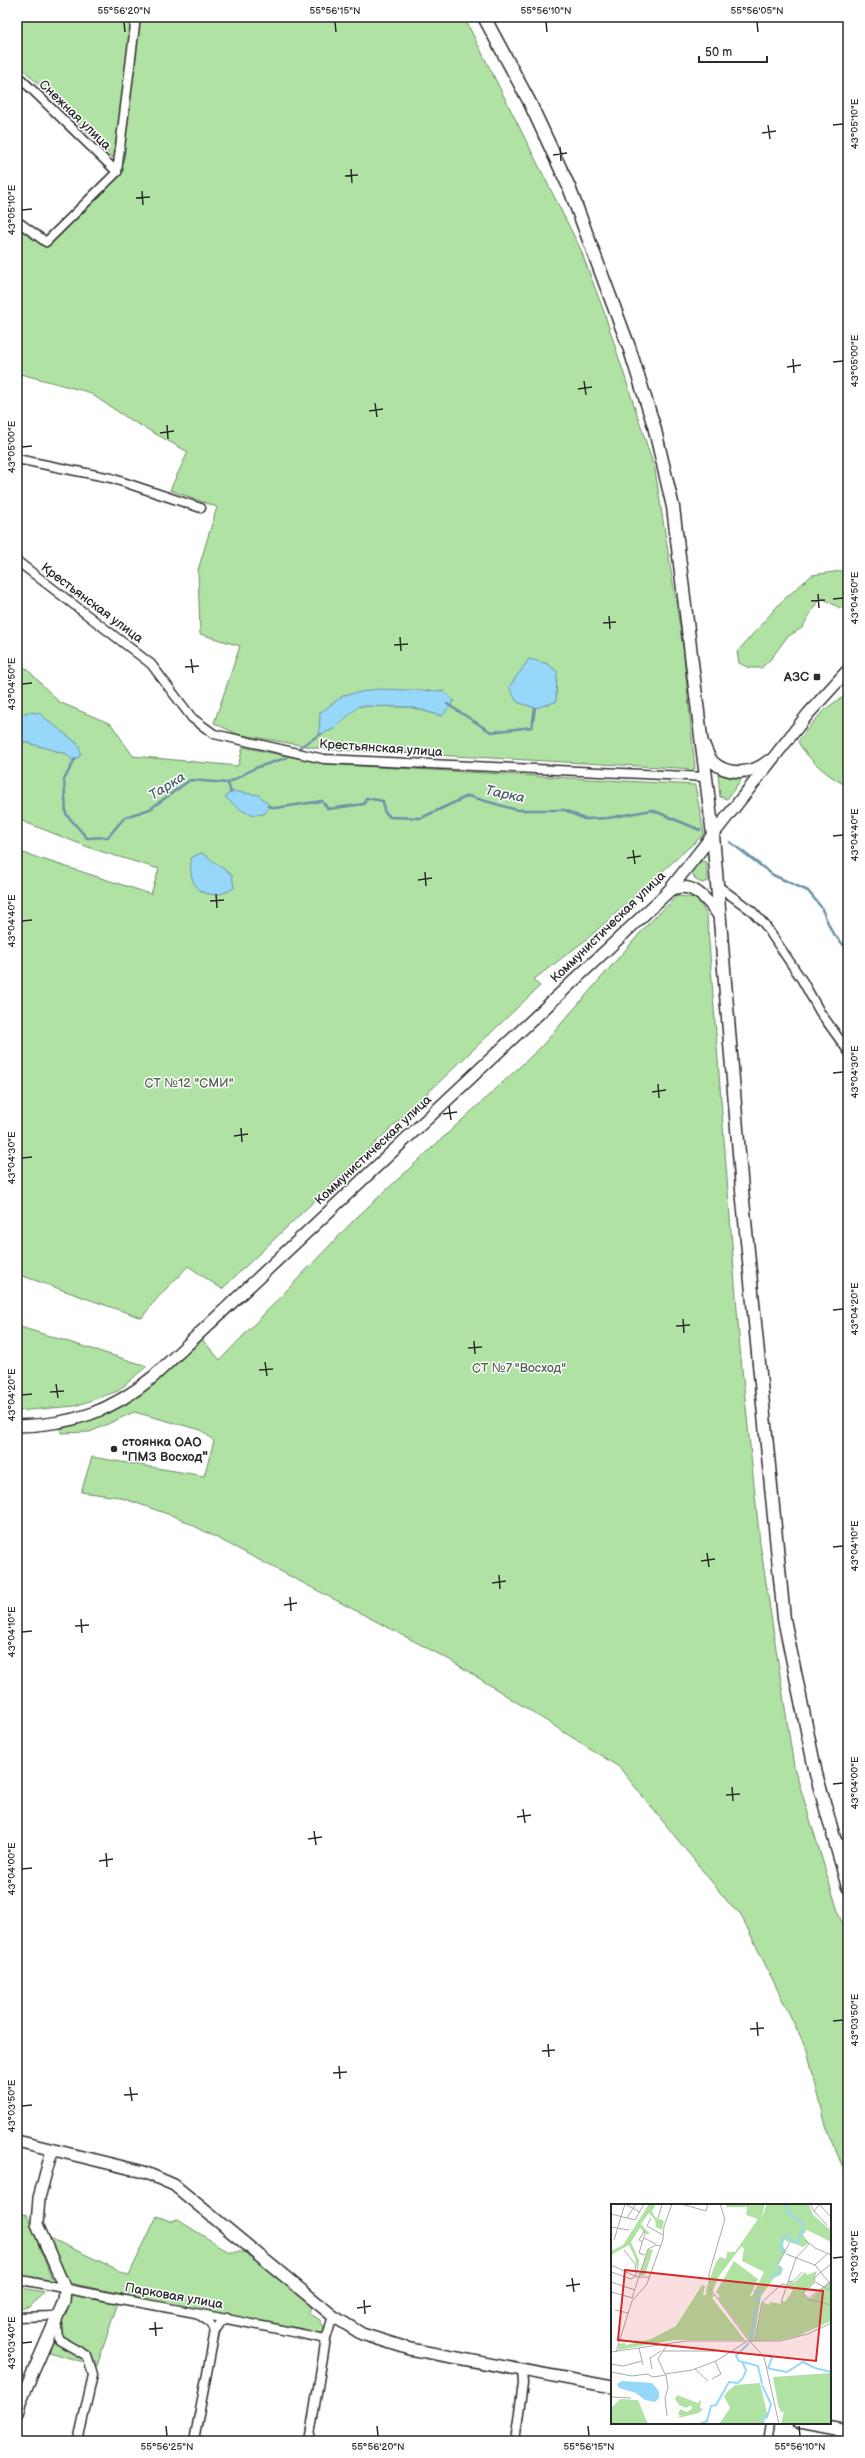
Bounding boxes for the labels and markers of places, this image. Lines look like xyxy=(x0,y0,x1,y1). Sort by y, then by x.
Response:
place label: АЗС xyxy=(783,669,809,685)
marker: АЗС xyxy=(812,672,822,682)
place label: стоянка ОАО "ПМЗ Восход" xyxy=(122,1434,208,1465)
marker: стоянка ОАО "ПМЗ Восход" xyxy=(109,1444,119,1454)

